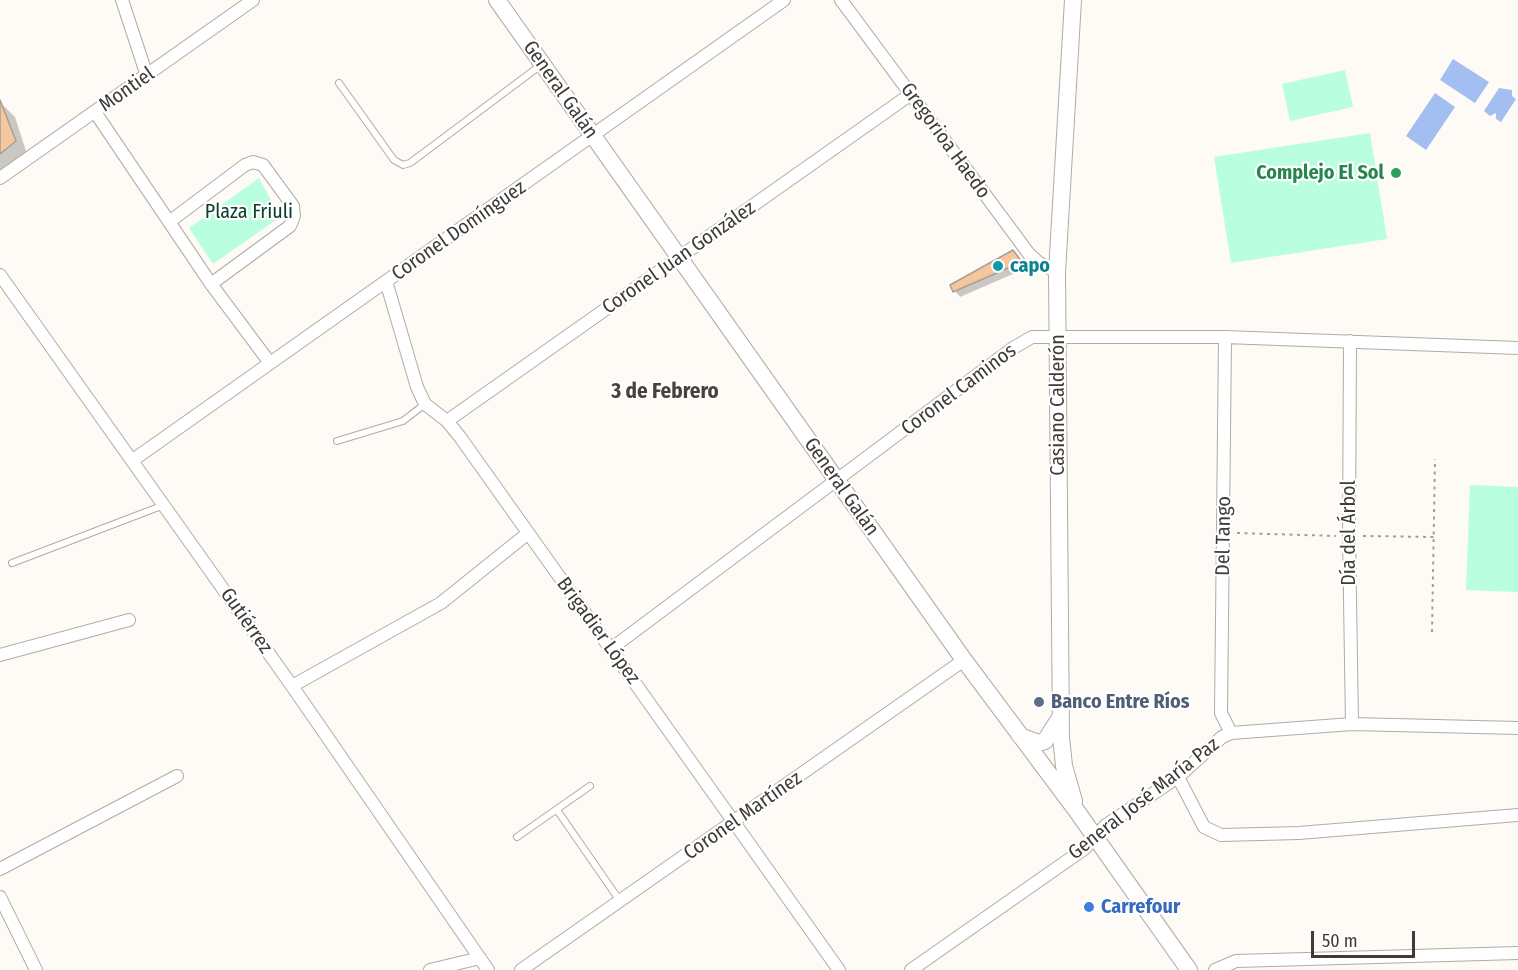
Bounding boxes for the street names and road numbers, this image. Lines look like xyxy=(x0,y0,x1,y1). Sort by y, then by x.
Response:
street label: General Galán xyxy=(517,36,603,144)
street label: Montiel xyxy=(95,62,159,118)
street label: Gregorioa Haedo xyxy=(895,78,995,204)
street label: Coronel Domínguez xyxy=(387,176,531,286)
street label: Coronel Juan González xyxy=(598,196,760,320)
street label: Casiano Calderón xyxy=(1046,334,1070,476)
street label: Coronel Caminos xyxy=(897,339,1021,441)
street label: General Galán xyxy=(798,433,884,541)
street label: Día del Árbol xyxy=(1337,480,1361,586)
street label: Del Tango xyxy=(1211,496,1237,576)
street label: Brigadier López xyxy=(551,573,645,689)
street label: Gutiérrez xyxy=(215,584,277,658)
street label: General José María Paz xyxy=(1064,733,1224,865)
street label: Coronel Martínez xyxy=(679,766,807,866)

